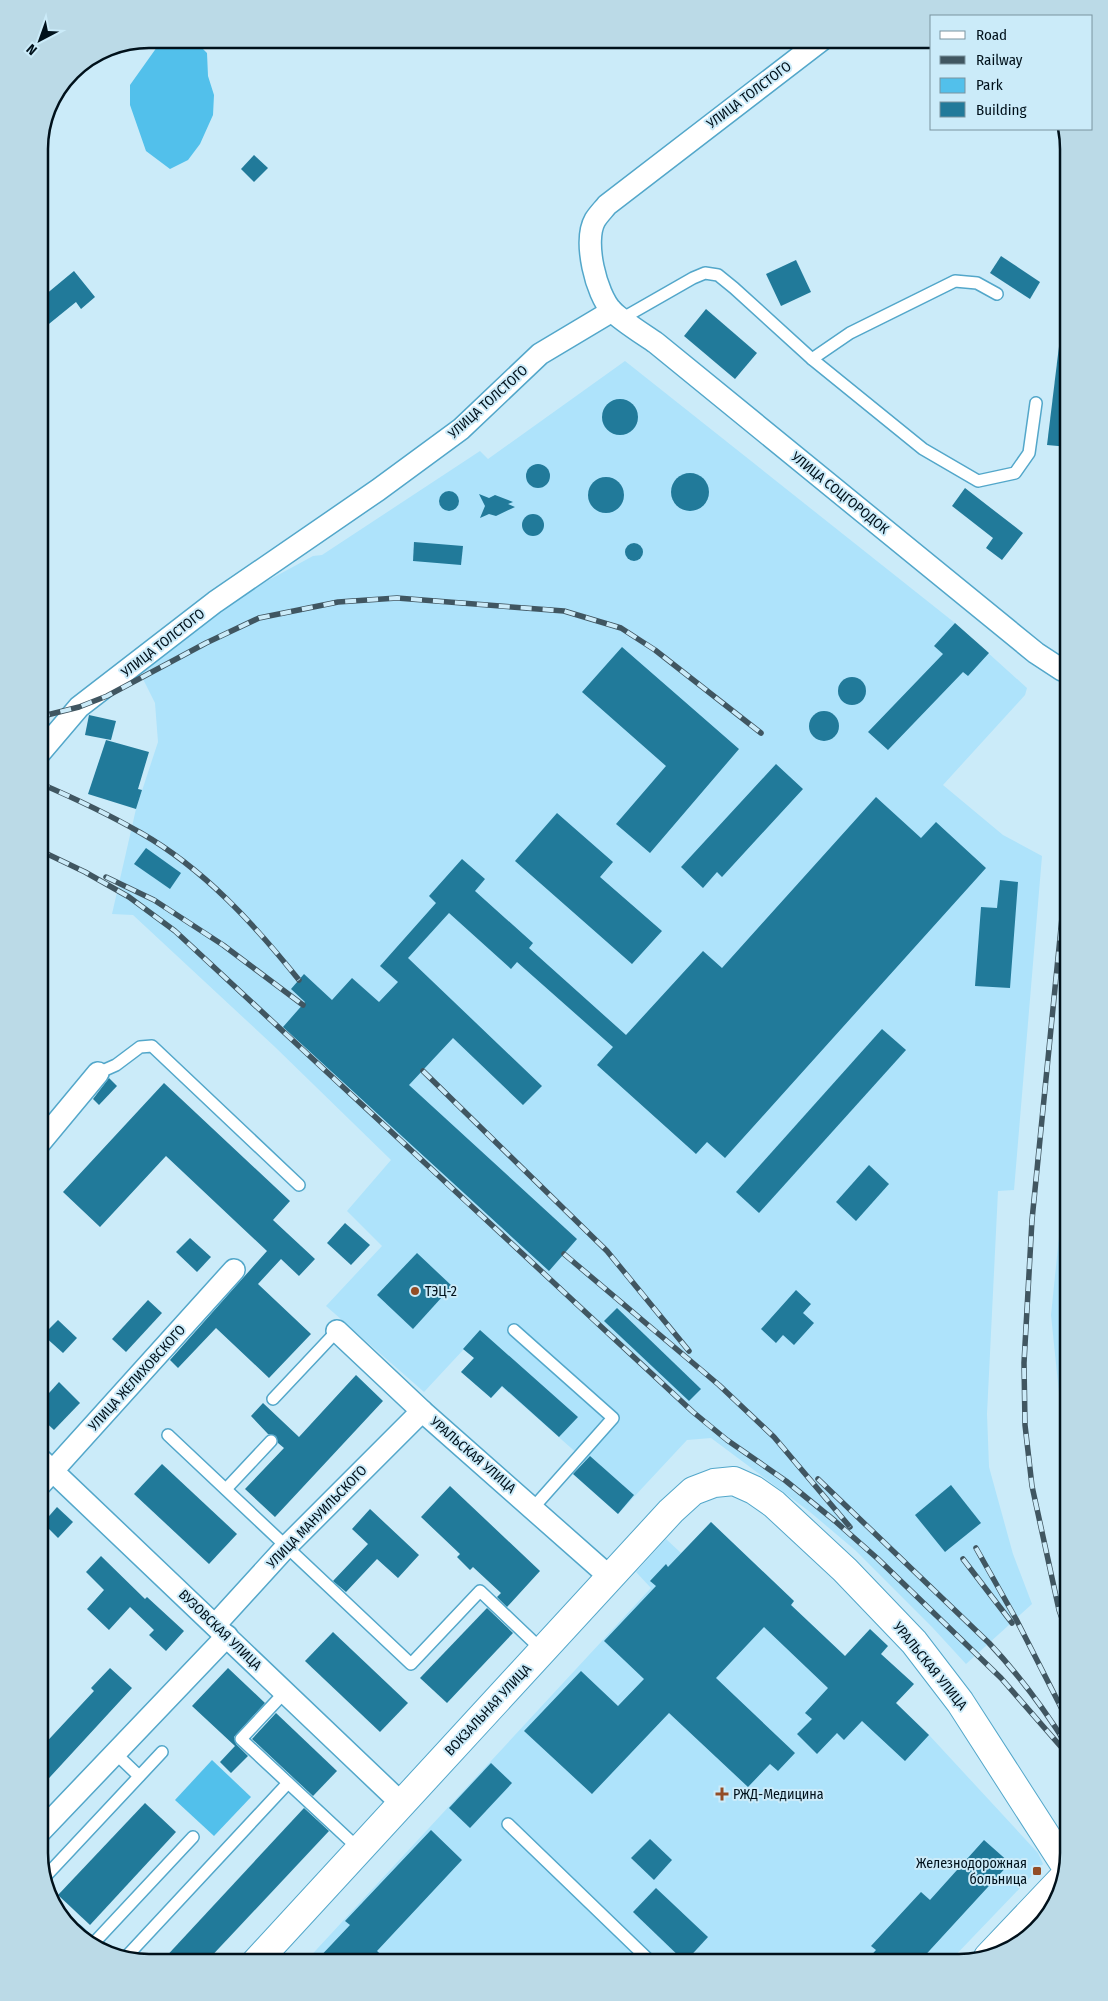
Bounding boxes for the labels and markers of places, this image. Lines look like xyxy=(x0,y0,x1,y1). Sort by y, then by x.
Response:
place label: ТЭЦ-2 xyxy=(425,1283,457,1300)
marker: ТЭЦ-2 xyxy=(409,1285,421,1297)
place label: РЖД-Медицина xyxy=(733,1786,824,1803)
marker: РЖД-Медицина xyxy=(715,1787,729,1801)
place label: Железнодорожная больница xyxy=(916,1855,1027,1888)
marker: Железнодорожная больница xyxy=(1031,1865,1043,1877)

